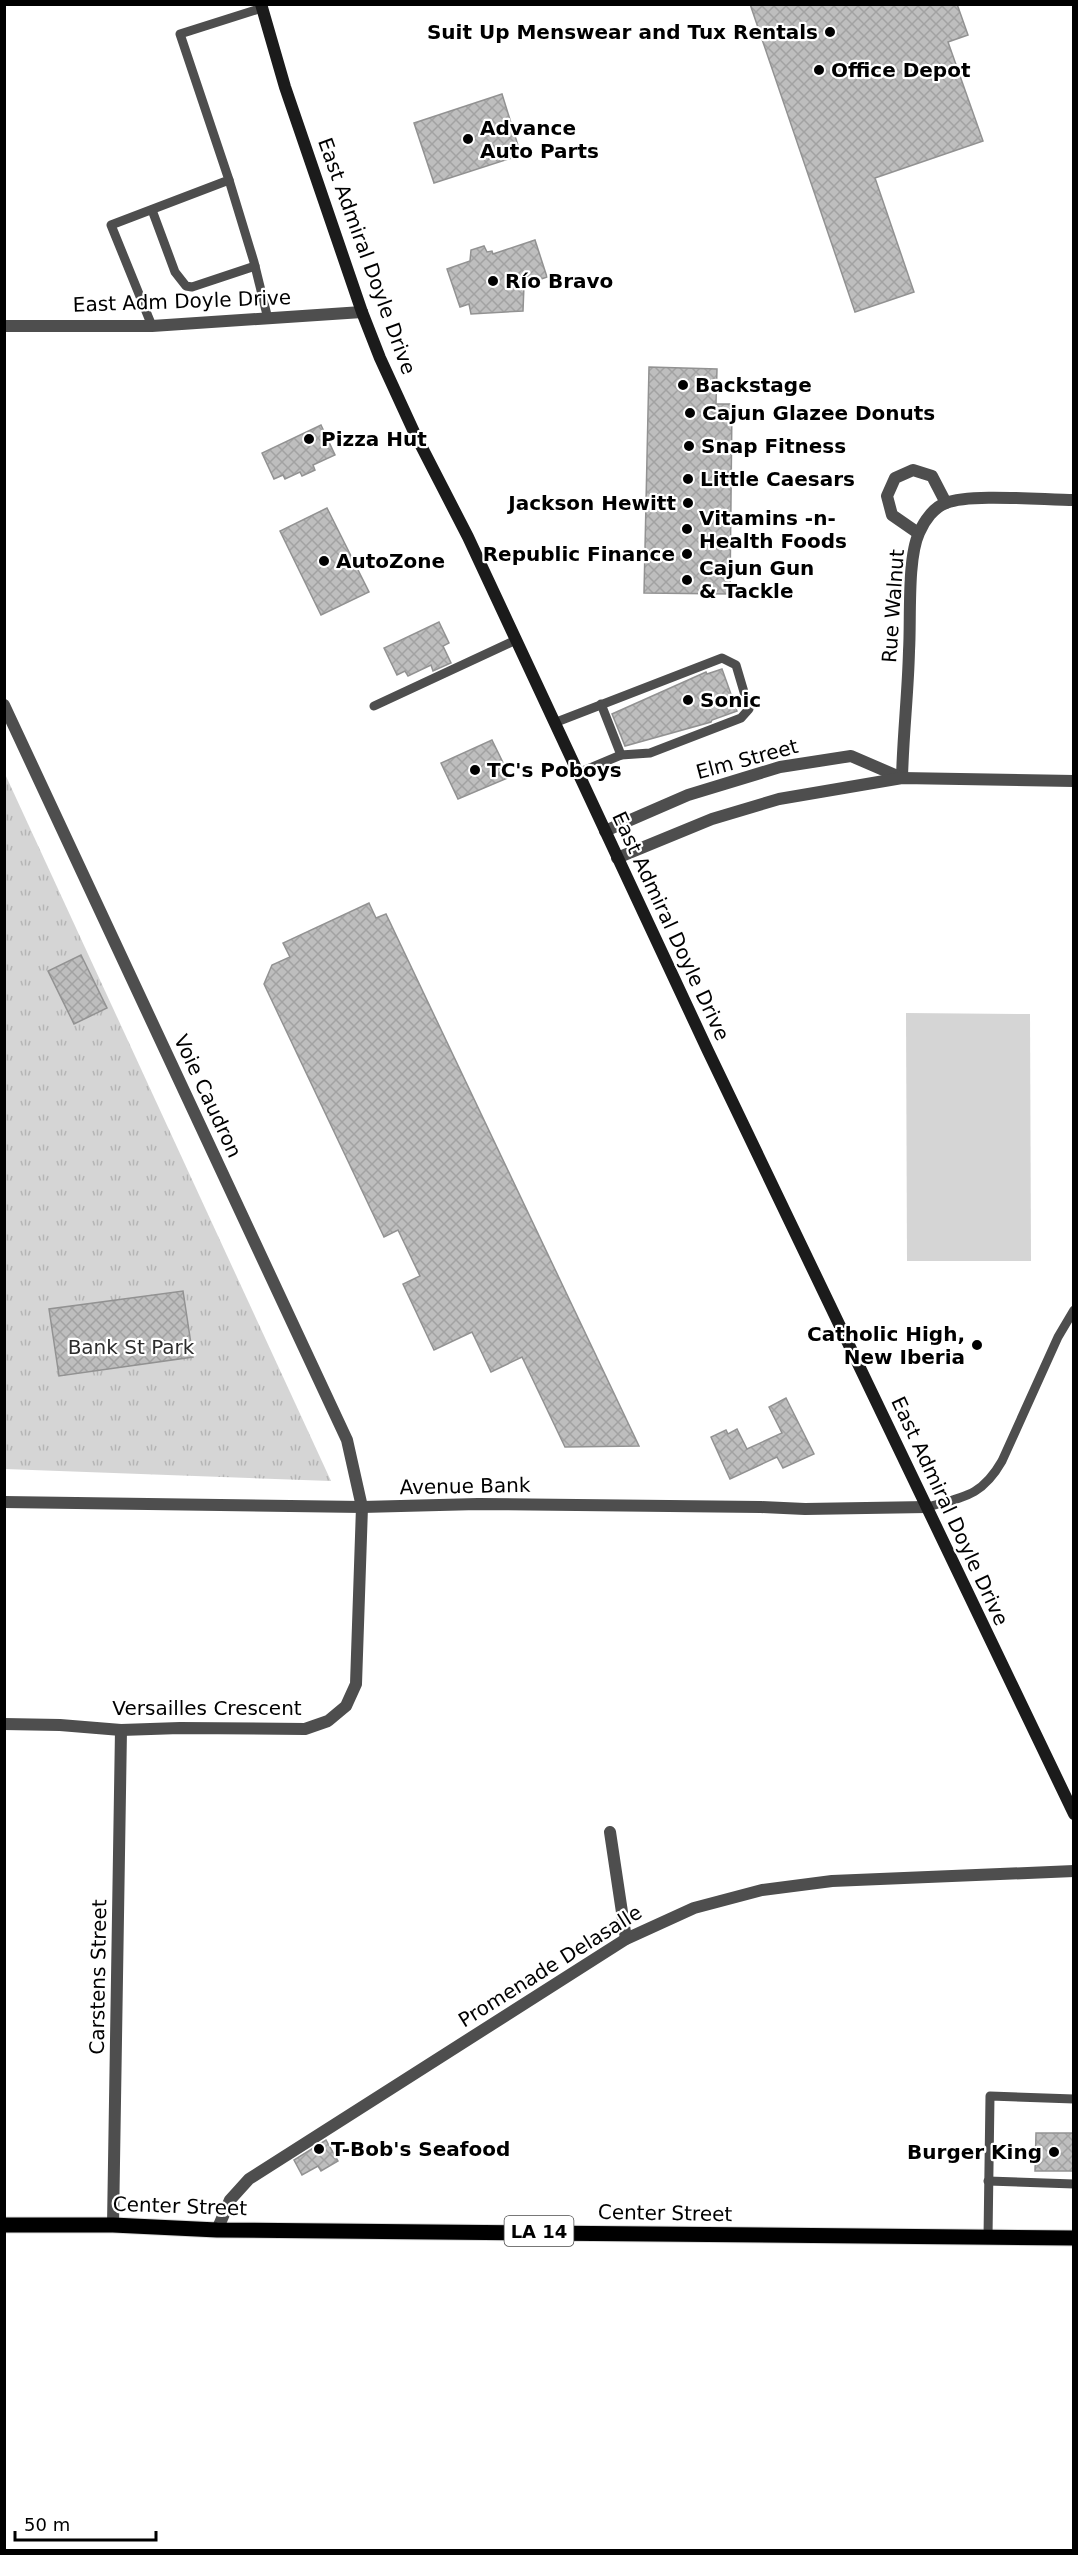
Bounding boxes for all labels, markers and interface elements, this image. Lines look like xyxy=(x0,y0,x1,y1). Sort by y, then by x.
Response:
place label: Suit Up Menswear and Tux Rentals xyxy=(427,20,818,44)
marker: Suit Up Menswear and Tux Rentals xyxy=(823,25,837,39)
place label: Office Depot xyxy=(831,58,971,82)
marker: Office Depot xyxy=(812,63,826,77)
place label: Advance Auto Parts xyxy=(480,116,599,163)
marker: Advance Auto Parts xyxy=(461,132,475,146)
street label: East Admiral Doyle Drive xyxy=(313,134,421,378)
place label: Río Bravo xyxy=(505,269,613,293)
marker: Río Bravo xyxy=(486,274,500,288)
street label: East Adm Doyle Drive xyxy=(72,285,292,317)
place label: Backstage xyxy=(695,373,812,397)
marker: Backstage xyxy=(676,378,690,392)
place label: Cajun Glazee Donuts xyxy=(702,401,935,425)
marker: Cajun Glazee Donuts xyxy=(683,406,697,420)
place label: Pizza Hut xyxy=(321,427,427,451)
marker: Pizza Hut xyxy=(302,432,316,446)
place label: Snap Fitness xyxy=(701,434,846,458)
marker: Snap Fitness xyxy=(682,439,696,453)
place label: Little Caesars xyxy=(700,467,855,491)
marker: Little Caesars xyxy=(681,472,695,486)
place label: Jackson Hewitt xyxy=(506,491,676,515)
marker: Jackson Hewitt xyxy=(681,496,695,510)
place label: Vitamins -n- Health Foods xyxy=(699,506,847,553)
marker: Vitamins -n- Health Foods xyxy=(680,522,694,536)
place label: Republic Finance xyxy=(483,542,675,566)
marker: Republic Finance xyxy=(680,547,694,561)
street label: Rue Walnut xyxy=(877,548,909,664)
place label: AutoZone xyxy=(336,549,445,573)
marker: AutoZone xyxy=(317,554,331,568)
place label: Cajun Gun & Tackle xyxy=(699,556,814,603)
marker: Cajun Gun & Tackle xyxy=(680,573,694,587)
place label: Sonic xyxy=(700,688,761,712)
marker: Sonic xyxy=(681,693,695,707)
street label: Elm Street xyxy=(693,734,801,784)
place label: TC's Poboys xyxy=(487,758,622,782)
marker: TC's Poboys xyxy=(468,763,482,777)
street label: East Admiral Doyle Drive xyxy=(607,808,735,1044)
street label: Voie Caudron xyxy=(169,1031,247,1161)
place label: Catholic High, New Iberia xyxy=(807,1322,965,1369)
park label: Bank St Park xyxy=(68,1335,195,1359)
marker: Catholic High, New Iberia xyxy=(970,1338,984,1352)
street label: East Admiral Doyle Drive xyxy=(886,1393,1014,1629)
street label: Avenue Bank xyxy=(399,1473,531,1499)
street label: Versailles Crescent xyxy=(112,1696,302,1720)
street label: Carstens Street xyxy=(85,1899,111,2055)
street label: Promenade Delasalle xyxy=(454,1900,646,2032)
place label: T-Bob's Seafood xyxy=(331,2137,510,2161)
place label: Burger King xyxy=(907,2140,1042,2164)
marker: T-Bob's Seafood xyxy=(312,2142,326,2156)
marker: Burger King xyxy=(1047,2145,1061,2159)
street label: Center Street xyxy=(112,2192,248,2220)
street label: Center Street xyxy=(598,2200,733,2226)
road number: LA 14 xyxy=(504,2216,574,2246)
scale bar xyxy=(15,2504,156,2542)
text: 50 m xyxy=(24,2514,70,2535)

